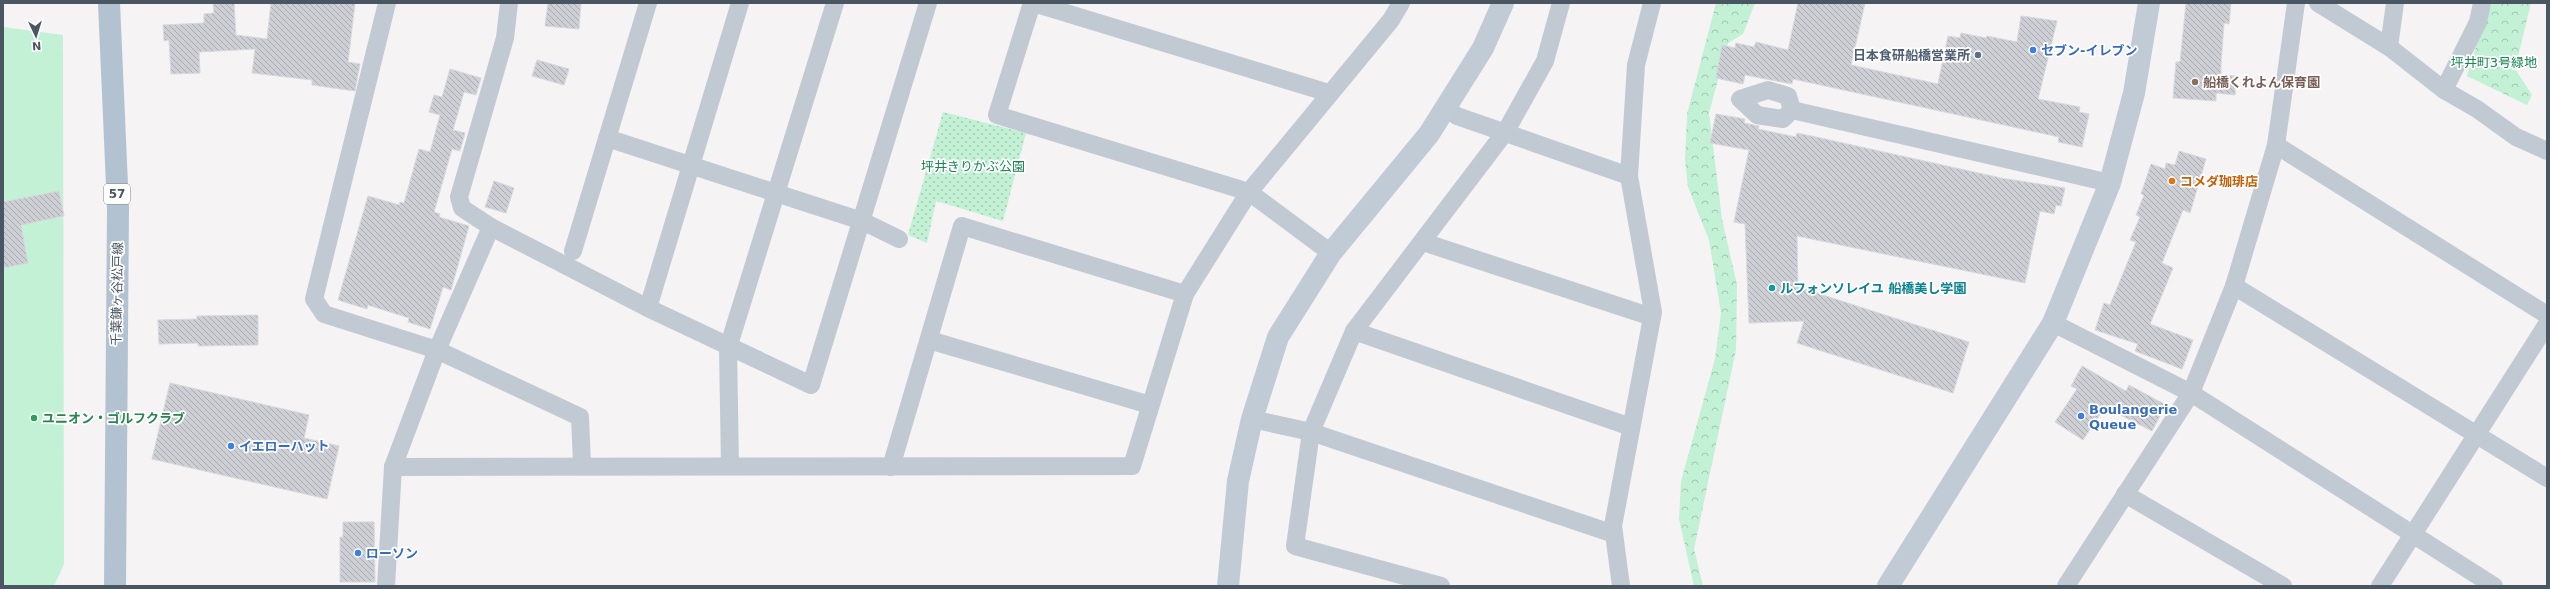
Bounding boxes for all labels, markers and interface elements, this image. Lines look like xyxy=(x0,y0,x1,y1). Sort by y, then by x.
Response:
north arrow xyxy=(16,16,56,56)
text: N xyxy=(32,39,42,52)
place label: セブン-イレブン xyxy=(2041,43,2137,58)
marker: セブン-イレブン xyxy=(2028,45,2038,55)
place label: 日本食研船橋営業所 xyxy=(1853,48,1970,63)
marker: 日本食研船橋営業所 xyxy=(1973,50,1983,60)
park label: 坪井町3号緑地 xyxy=(2451,55,2537,70)
place label: 船橋くれよん保育園 xyxy=(2203,75,2320,90)
marker: 船橋くれよん保育園 xyxy=(2190,77,2200,87)
park label: 坪井きりかぶ公園 xyxy=(921,159,1025,174)
place label: コメダ珈琲店 xyxy=(2180,174,2258,189)
marker: コメダ珈琲店 xyxy=(2167,176,2177,186)
road number: 57 xyxy=(104,184,130,204)
street label: 千葉鎌ヶ谷松戸線 xyxy=(109,242,125,346)
place label: ルフォンソレイユ 船橋美し学園 xyxy=(1780,281,1966,296)
marker: ルフォンソレイユ 船橋美し学園 xyxy=(1767,283,1777,293)
place label: Boulangerie Queue xyxy=(2089,402,2178,432)
place label: ユニオン・ゴルフクラブ xyxy=(42,411,185,426)
marker: Boulangerie Queue xyxy=(2076,411,2086,421)
marker: ユニオン・ゴルフクラブ xyxy=(29,413,39,423)
place label: イエローハット xyxy=(239,439,330,454)
marker: イエローハット xyxy=(226,441,236,451)
place label: ローソン xyxy=(366,546,418,561)
marker: ローソン xyxy=(353,548,363,558)

